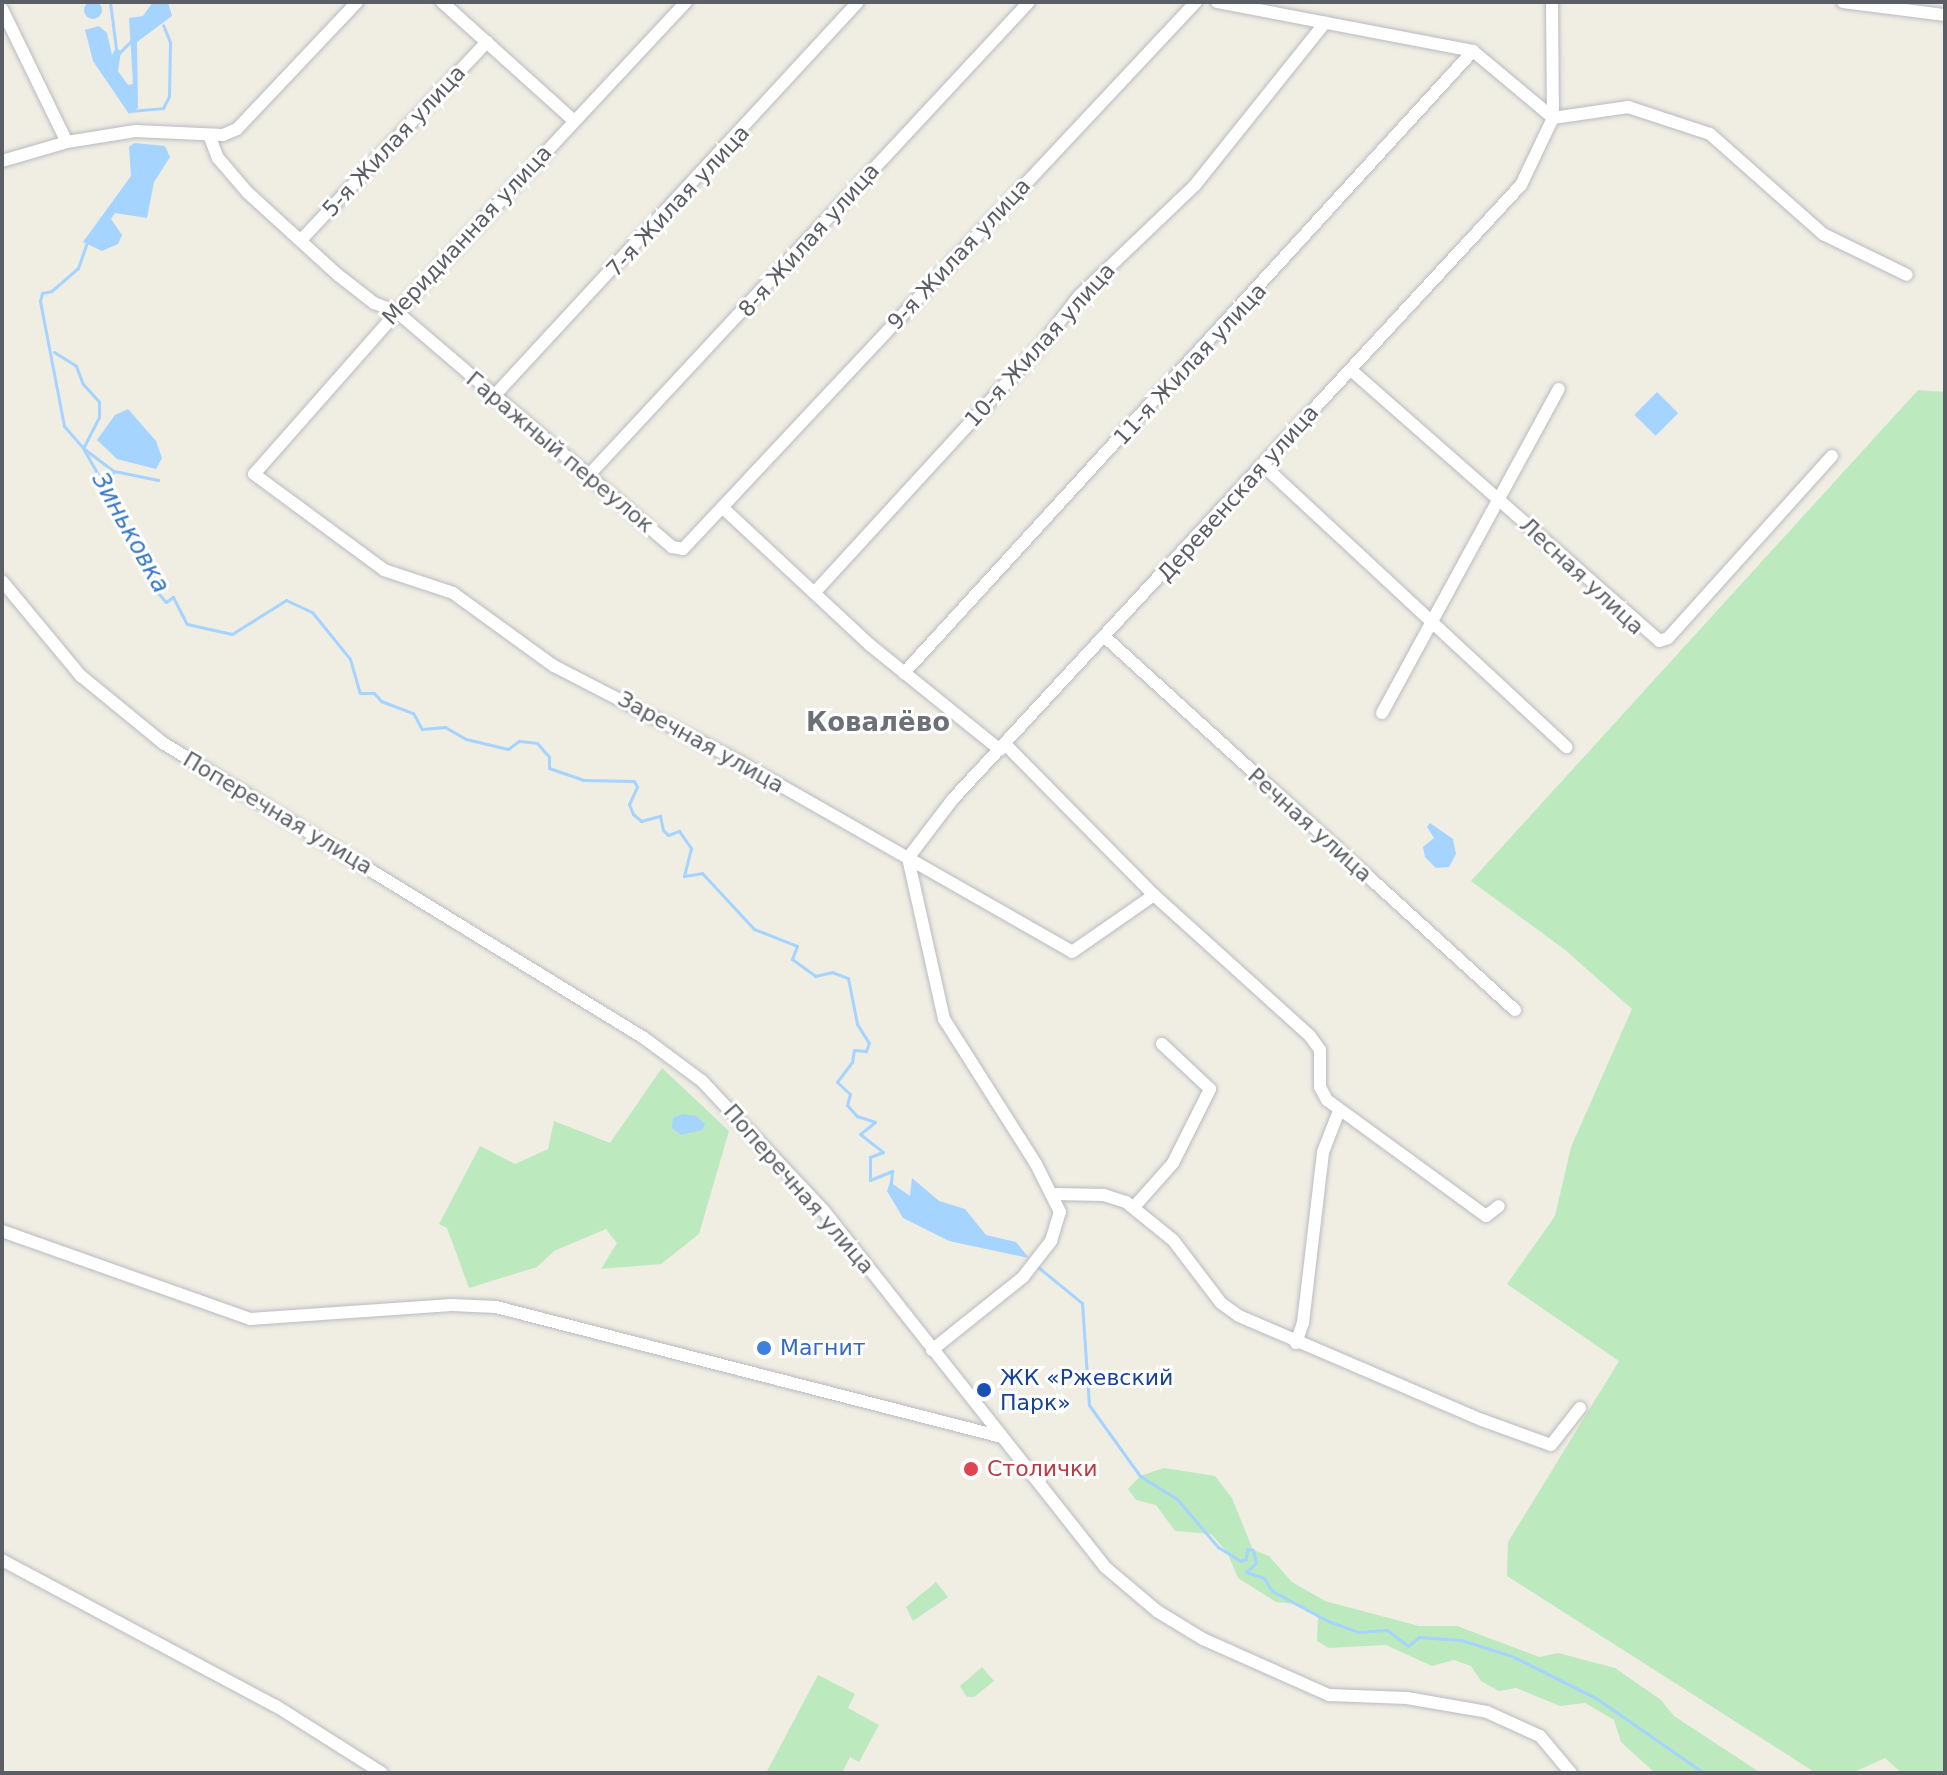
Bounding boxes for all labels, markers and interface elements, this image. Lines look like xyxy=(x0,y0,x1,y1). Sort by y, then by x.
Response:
street label: 5-я Жилая улица xyxy=(317,60,471,222)
street label: 7-я Жилая улица xyxy=(601,120,755,282)
street label: Меридианная улица xyxy=(377,140,557,330)
street label: 8-я Жилая улица xyxy=(733,158,885,322)
street label: 9-я Жилая улица xyxy=(882,173,1036,335)
street label: 10-я Жилая улица xyxy=(959,257,1121,433)
street label: 11-я Жилая улица xyxy=(1108,278,1272,450)
street label: Гаражный переулок xyxy=(461,366,659,538)
street label: Деревенская улица xyxy=(1152,399,1324,587)
water label: Зиньковка xyxy=(85,468,175,598)
street label: Лесная улица xyxy=(1514,512,1650,640)
street label: Заречная улица xyxy=(613,685,789,799)
district label: Ковалёво xyxy=(806,707,950,739)
street label: Поперечная улица xyxy=(178,746,378,880)
street label: Речная улица xyxy=(1243,762,1377,888)
street label: Поперечная улица xyxy=(718,1099,880,1279)
place label: Магнит xyxy=(780,1335,866,1361)
marker: Магнит xyxy=(755,1339,773,1357)
place label: ЖК «Ржевский Парк» xyxy=(1000,1364,1173,1416)
marker: ЖК «Ржевский Парк» xyxy=(975,1381,993,1399)
place label: Столички xyxy=(987,1456,1098,1482)
marker: Столички xyxy=(962,1460,980,1478)

